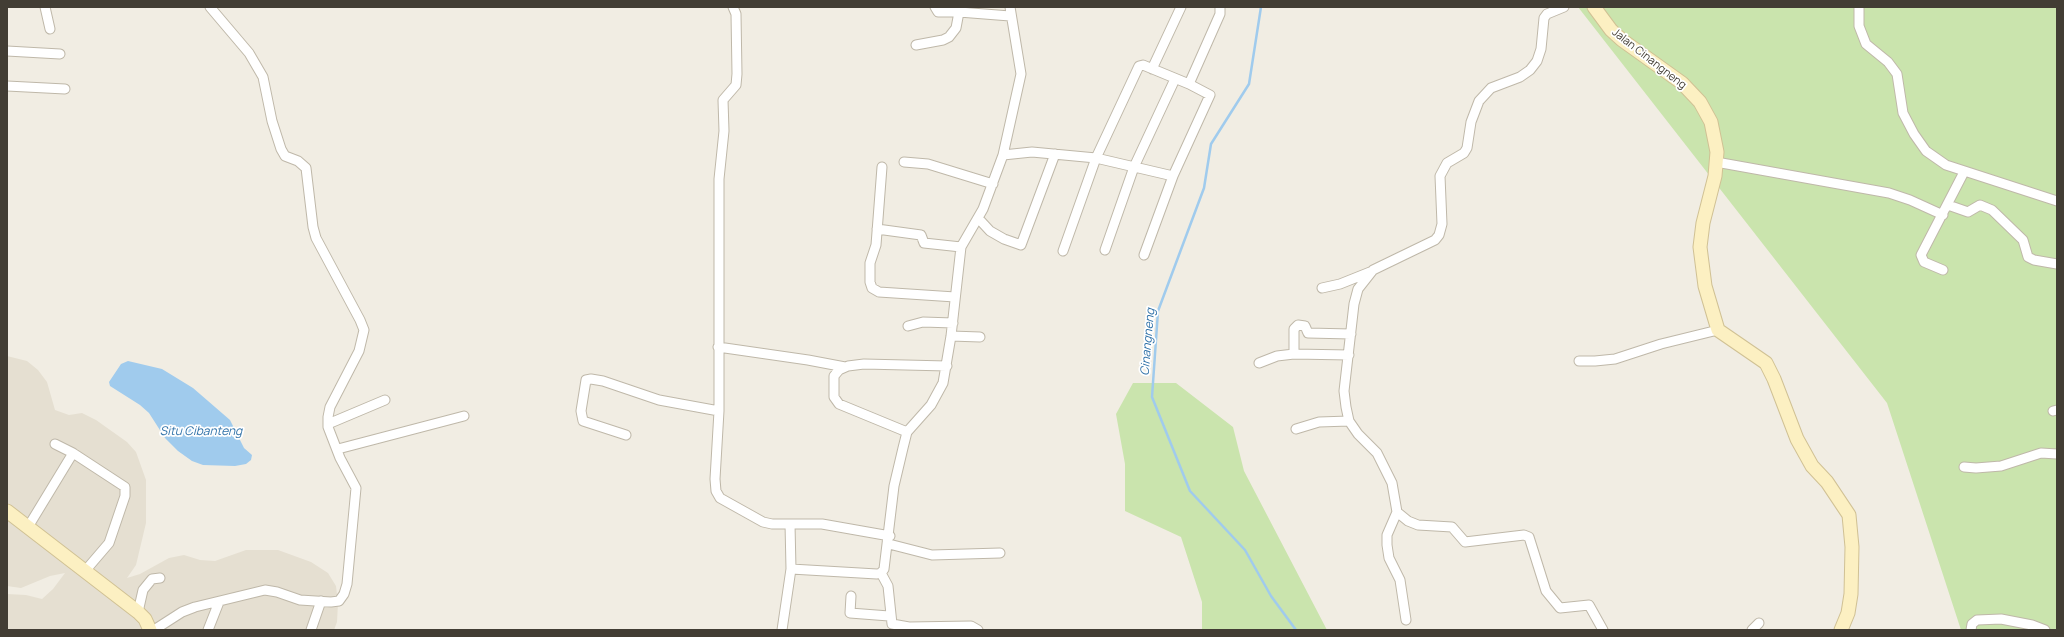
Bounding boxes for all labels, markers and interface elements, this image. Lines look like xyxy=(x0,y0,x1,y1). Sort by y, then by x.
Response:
street label: Jalan Cinangneng xyxy=(1609,26,1689,92)
water label: Cinangneng xyxy=(1138,308,1158,376)
water label: Situ Cibanteng xyxy=(160,425,242,439)

